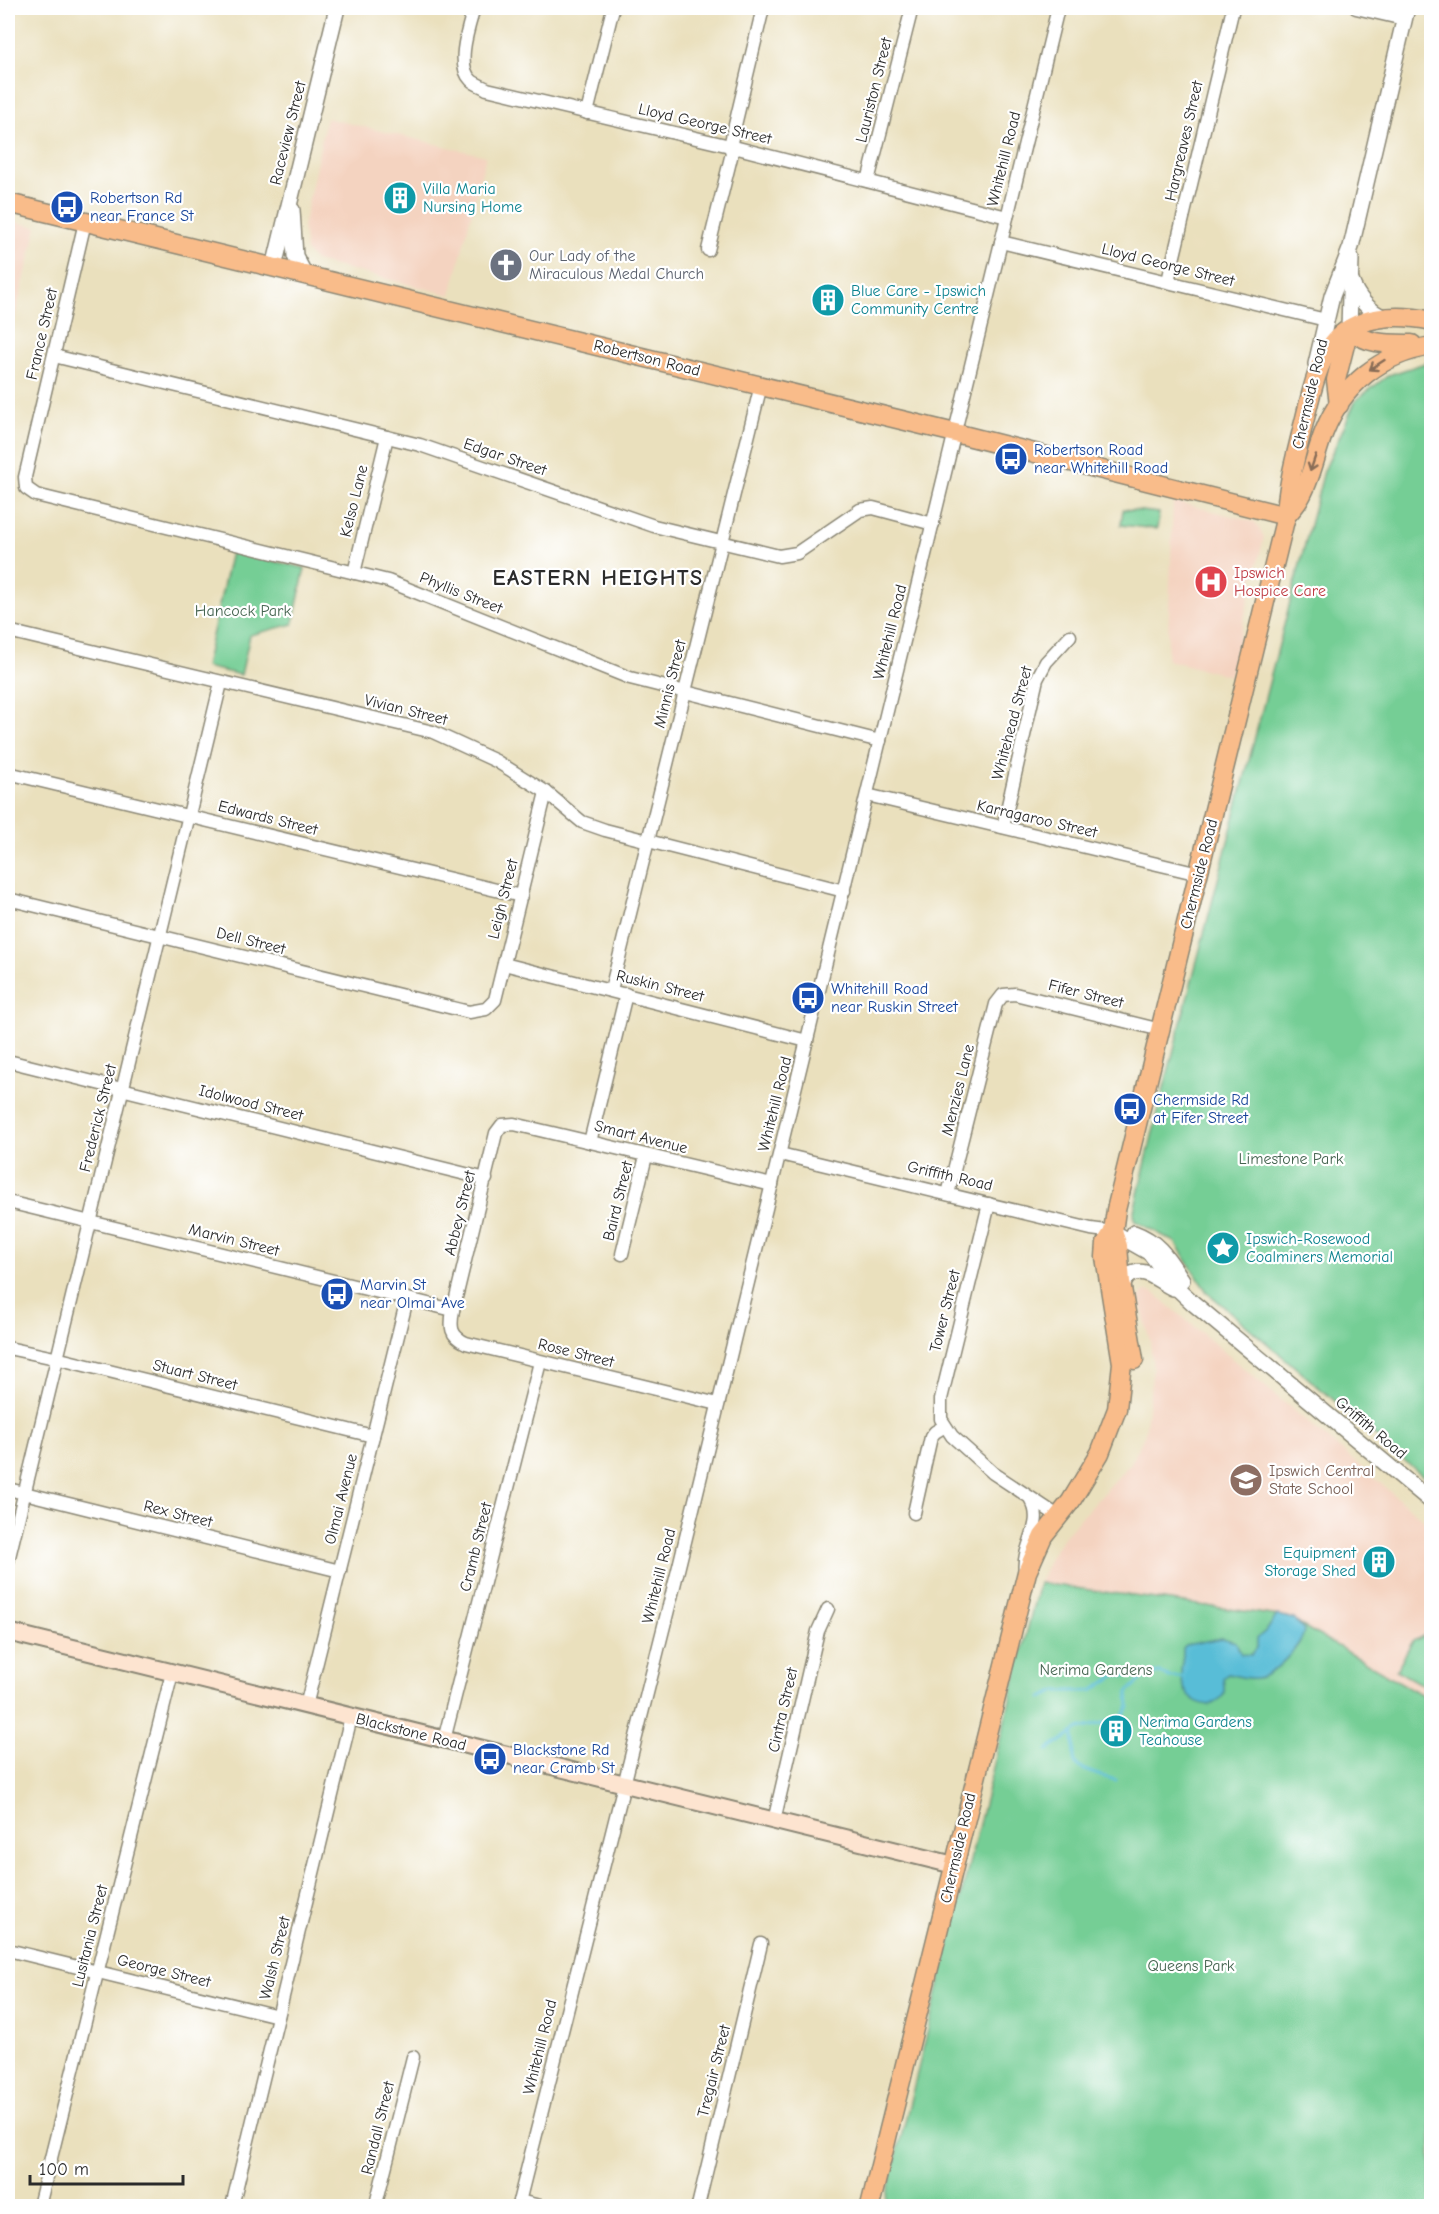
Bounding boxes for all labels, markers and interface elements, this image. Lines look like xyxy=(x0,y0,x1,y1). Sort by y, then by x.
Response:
street label: Lauriston Street xyxy=(852,35,896,144)
street label: Raceview Street xyxy=(266,79,310,187)
street label: Hargreaves Street xyxy=(1161,79,1207,203)
street label: Lloyd George Street xyxy=(637,100,774,148)
street label: Whitehill Road xyxy=(983,110,1025,208)
building icon: Villa Maria Nursing Home xyxy=(382,180,418,216)
place label: Villa Maria Nursing Home xyxy=(423,180,522,216)
bus stop icon: Robertson Rd near France St xyxy=(49,189,85,225)
place label: Robertson Rd near France St xyxy=(90,189,194,225)
street label: Lloyd George Street xyxy=(1100,240,1237,290)
church icon: Our Lady of the Miraculous Medal Church xyxy=(488,247,524,283)
place label: Our Lady of the Miraculous Medal Church xyxy=(529,247,704,283)
building icon: Blue Care - Ipswich Community Centre xyxy=(810,282,846,318)
place label: Blue Care - Ipswich Community Centre xyxy=(851,282,986,318)
street label: France Street xyxy=(23,286,61,382)
street label: Robertson Road xyxy=(592,336,702,380)
street label: Chermside Road xyxy=(1289,337,1331,451)
one-way arrow xyxy=(1369,360,1386,372)
street label: Edgar Street xyxy=(461,434,549,480)
bus stop icon: Robertson Road near Whitehill Road xyxy=(993,441,1029,477)
place label: Robertson Road near Whitehill Road xyxy=(1034,441,1168,477)
one-way arrow xyxy=(1307,453,1318,472)
street label: Kelso Lane xyxy=(336,463,372,539)
hospital icon: Ipswich Hospice Care xyxy=(1193,564,1229,600)
place label: Ipswich Hospice Care xyxy=(1234,564,1326,600)
district label: EASTERN HEIGHTS xyxy=(492,565,704,591)
street label: Phyllis Street xyxy=(417,568,505,618)
street label: Whitehill Road xyxy=(869,583,911,681)
park label: Hancock Park xyxy=(195,602,291,620)
street label: Minnis Street xyxy=(650,638,690,730)
street label: Whitehead Street xyxy=(988,664,1036,782)
street label: Vivian Street xyxy=(363,691,450,729)
street label: Karragaroo Street xyxy=(975,796,1099,842)
street label: Edwards Street xyxy=(216,797,320,839)
street label: Chermside Road xyxy=(1177,817,1221,931)
street label: Leigh Street xyxy=(484,857,522,941)
street label: Dell Street xyxy=(215,924,288,958)
street label: Ruskin Street xyxy=(614,966,706,1006)
street label: Fifer Street xyxy=(1047,976,1126,1012)
bus stop icon: Whitehill Road near Ruskin Street xyxy=(790,980,826,1016)
place label: Whitehill Road near Ruskin Street xyxy=(831,980,958,1016)
street label: Menzies Lane xyxy=(938,1042,978,1138)
street label: Whitehill Road xyxy=(754,1055,796,1153)
street label: Frederick Street xyxy=(76,1062,120,1174)
street label: Idolwood Street xyxy=(197,1081,305,1125)
bus stop icon: Chermside Rd at Fifer Street xyxy=(1112,1091,1148,1127)
place label: Chermside Rd at Fifer Street xyxy=(1153,1091,1249,1127)
street label: Smart Avenue xyxy=(593,1117,689,1157)
park label: Limestone Park xyxy=(1239,1150,1344,1168)
street label: Griffith Road xyxy=(906,1157,994,1195)
street label: Baird Street xyxy=(599,1159,637,1243)
street label: Abbey Street xyxy=(441,1168,479,1257)
street label: Marvin Street xyxy=(187,1220,282,1260)
place icon: Ipswich-Rosewood Coalminers Memorial xyxy=(1205,1230,1241,1266)
place label: Ipswich-Rosewood Coalminers Memorial xyxy=(1246,1230,1393,1266)
street label: Tower Street xyxy=(926,1268,964,1354)
bus stop icon: Marvin St near Olmai Ave xyxy=(319,1276,355,1312)
place label: Marvin St near Olmai Ave xyxy=(360,1276,465,1312)
street label: Rose Street xyxy=(536,1335,616,1371)
street label: Stuart Street xyxy=(151,1356,239,1394)
street label: Griffith Road xyxy=(1332,1393,1410,1463)
street label: Olmai Avenue xyxy=(321,1452,361,1546)
school or university icon: Ipswich Central State School xyxy=(1228,1462,1264,1498)
place label: Ipswich Central State School xyxy=(1269,1462,1374,1498)
street label: Rex Street xyxy=(142,1497,215,1531)
street label: Cramb Street xyxy=(456,1500,496,1593)
street label: Whitehill Road xyxy=(638,1527,680,1625)
place label: Equipment Storage Shed xyxy=(1265,1544,1356,1580)
building icon: Equipment Storage Shed xyxy=(1361,1544,1397,1580)
park label: Nerima Gardens xyxy=(1040,1661,1153,1679)
street label: Cintra Street xyxy=(764,1665,802,1754)
street label: Blackstone Road xyxy=(354,1710,468,1754)
building icon: Nerima Gardens Teahouse xyxy=(1098,1713,1134,1749)
place label: Nerima Gardens Teahouse xyxy=(1139,1713,1252,1749)
bus stop icon: Blackstone Rd near Cramb St xyxy=(472,1741,508,1777)
place label: Blackstone Rd near Cramb St xyxy=(513,1741,615,1777)
street label: Chermside Road xyxy=(937,1791,979,1905)
street label: Lusitania Street xyxy=(69,1883,112,1989)
street label: Walsh Street xyxy=(256,1914,294,2002)
street label: George Street xyxy=(115,1951,213,1991)
park label: Queens Park xyxy=(1147,1957,1235,1975)
street label: Whitehill Road xyxy=(519,1998,561,2096)
street label: Tregair Street xyxy=(694,2023,734,2119)
street label: Randall Street xyxy=(358,2079,398,2177)
scale bar xyxy=(30,2148,183,2186)
text: 100 m xyxy=(39,2159,89,2180)

